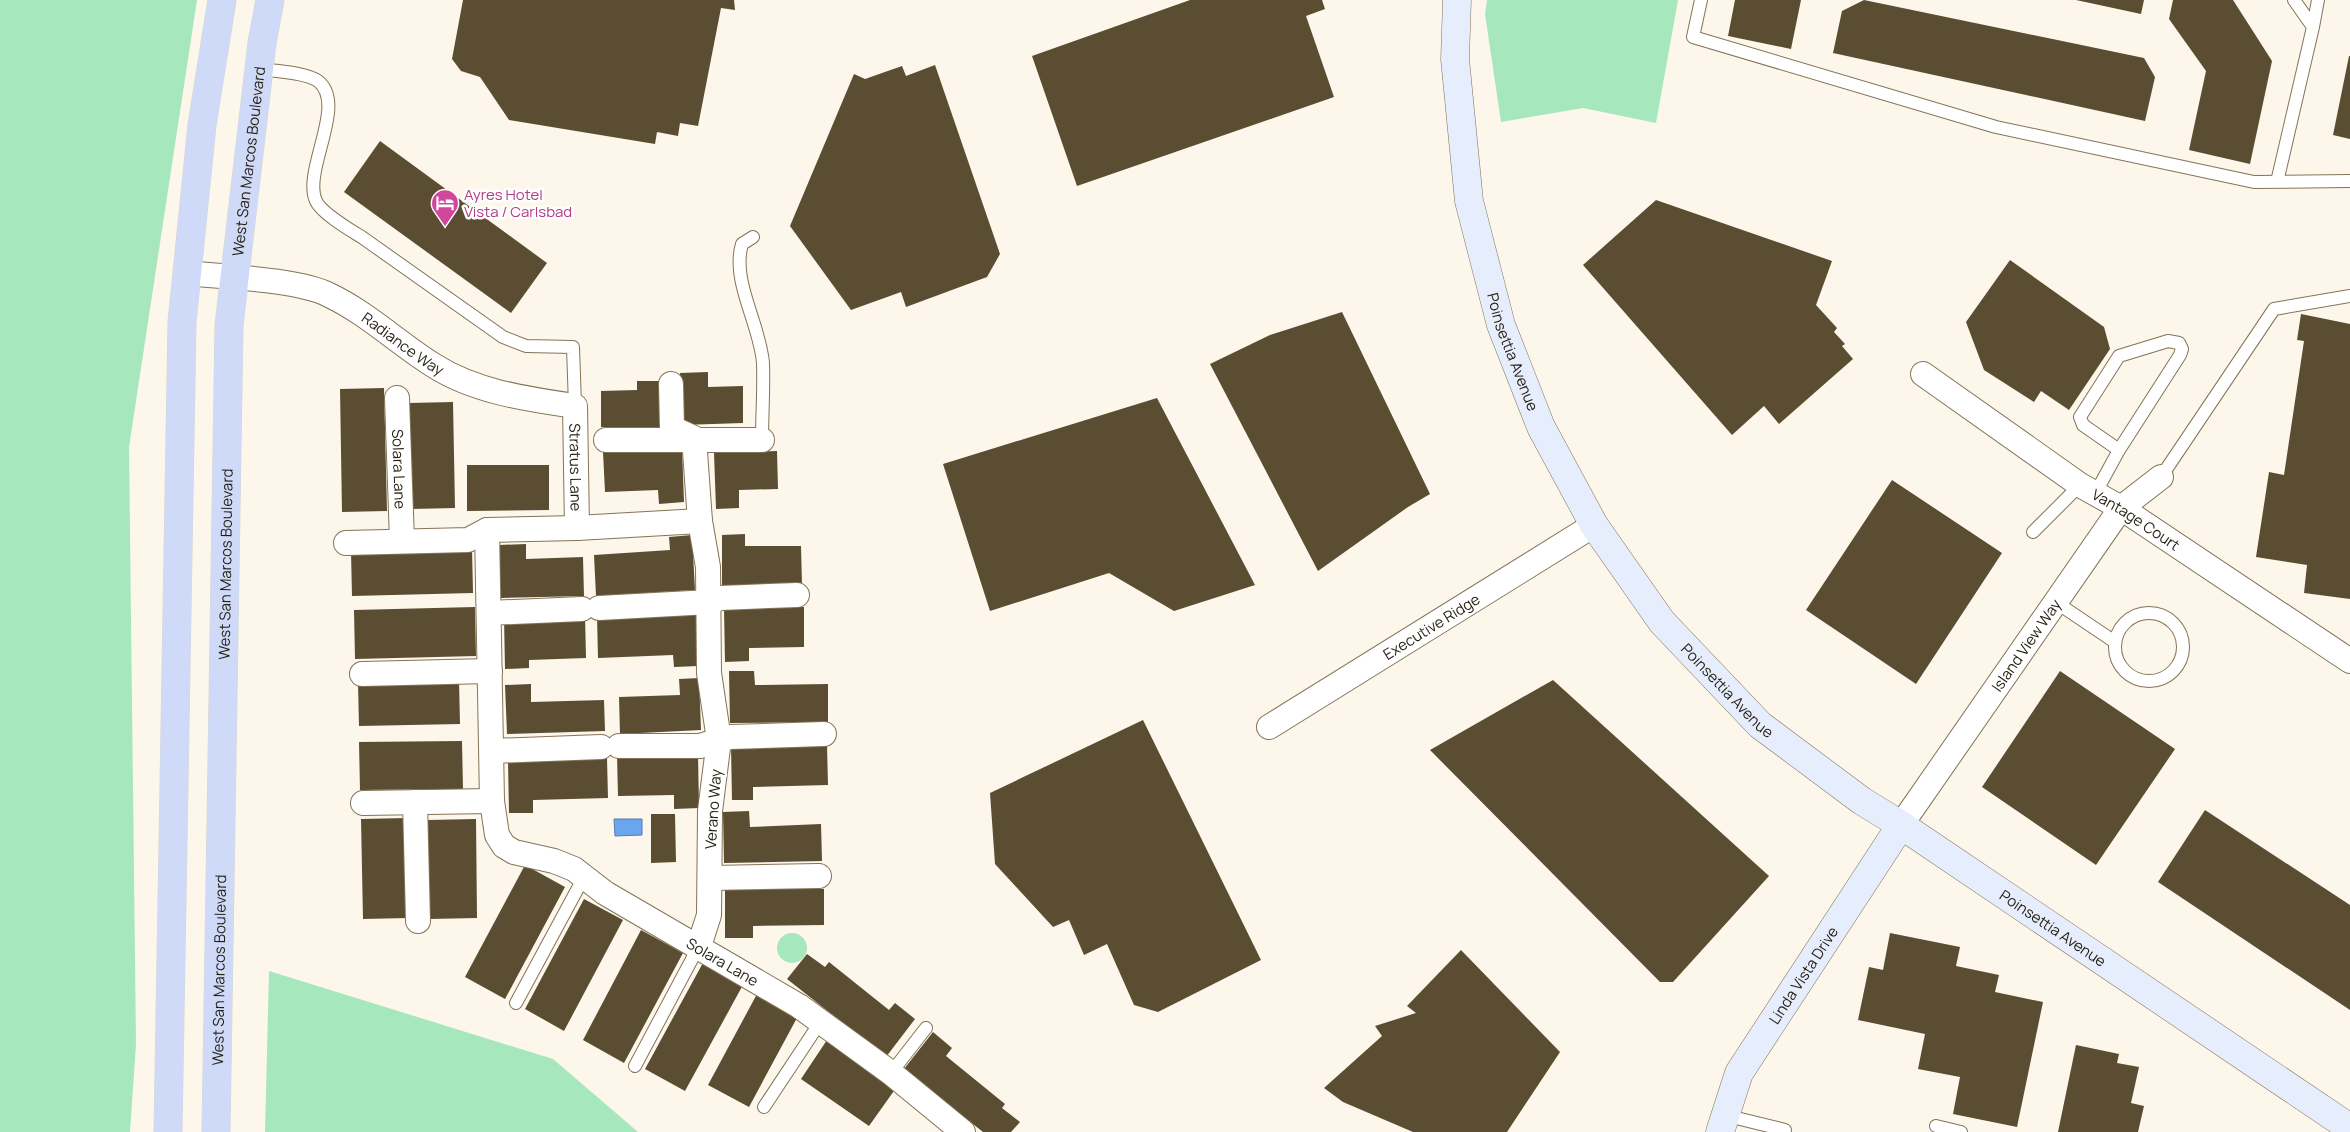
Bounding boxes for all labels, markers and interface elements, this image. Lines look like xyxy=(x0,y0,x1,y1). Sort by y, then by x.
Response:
street label: West San Marcos Boulevard xyxy=(227,65,270,257)
place label: Ayres Hotel Vista / Carlsbad xyxy=(464,184,572,222)
hotel icon: Ayres Hotel Vista / Carlsbad xyxy=(430,188,460,227)
street label: Poinsettia Avenue xyxy=(1483,290,1544,414)
street label: Radiance Way xyxy=(358,307,448,380)
street label: Stratus Lane xyxy=(565,423,587,512)
street label: Solara Lane xyxy=(388,429,411,510)
street label: West San Marcos Boulevard xyxy=(213,468,237,660)
street label: Vantage Court xyxy=(2088,483,2184,555)
street label: Executive Ridge xyxy=(1379,588,1484,664)
street label: Island View Way xyxy=(1986,594,2065,696)
street label: Poinsettia Avenue xyxy=(1677,638,1778,742)
street label: Verano Way xyxy=(700,768,726,850)
street label: West San Marcos Boulevard xyxy=(207,874,231,1066)
street label: Poinsettia Avenue xyxy=(1996,884,2111,971)
street label: Linda Vista Drive xyxy=(1763,922,1843,1028)
street label: Solara Lane xyxy=(683,932,763,991)

